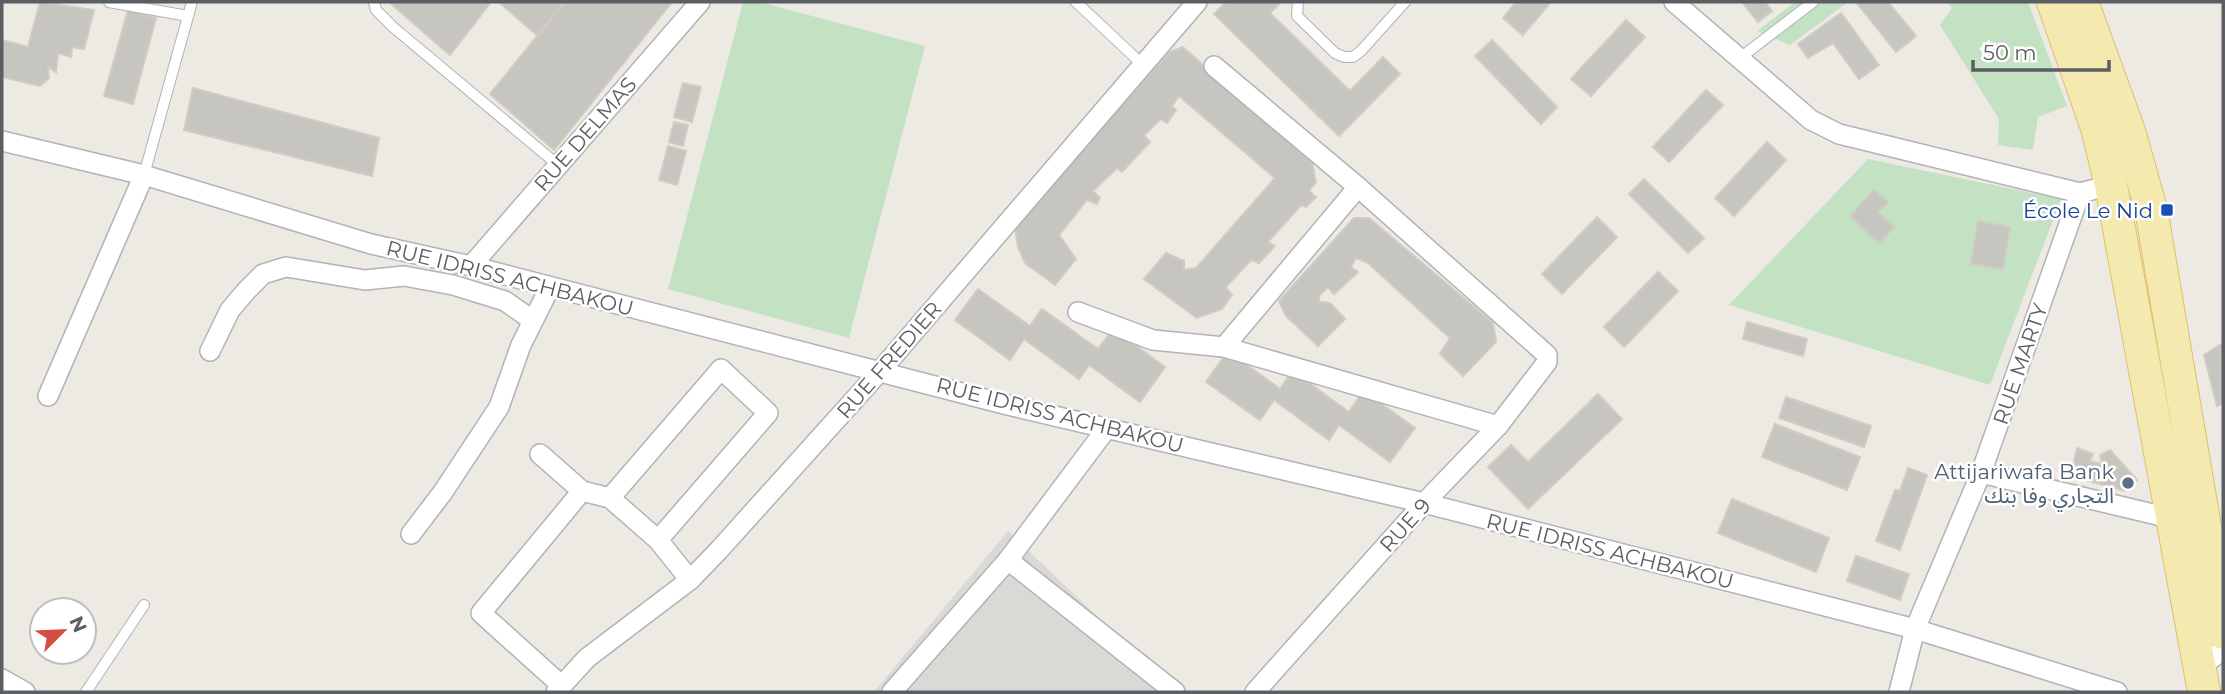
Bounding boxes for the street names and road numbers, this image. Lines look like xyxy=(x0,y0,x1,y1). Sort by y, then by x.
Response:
street label: RUE DELMAS xyxy=(529,72,641,196)
street label: RUE IDRISS ACHBAKOU xyxy=(384,235,636,321)
street label: RUE FREDIER xyxy=(831,296,947,424)
street label: RUE MARTY xyxy=(1988,299,2053,428)
street label: RUE IDRISS ACHBAKOU xyxy=(934,372,1186,458)
street label: RUE 9 xyxy=(1374,493,1436,557)
street label: RUE IDRISS ACHBAKOU xyxy=(1484,508,1736,594)

